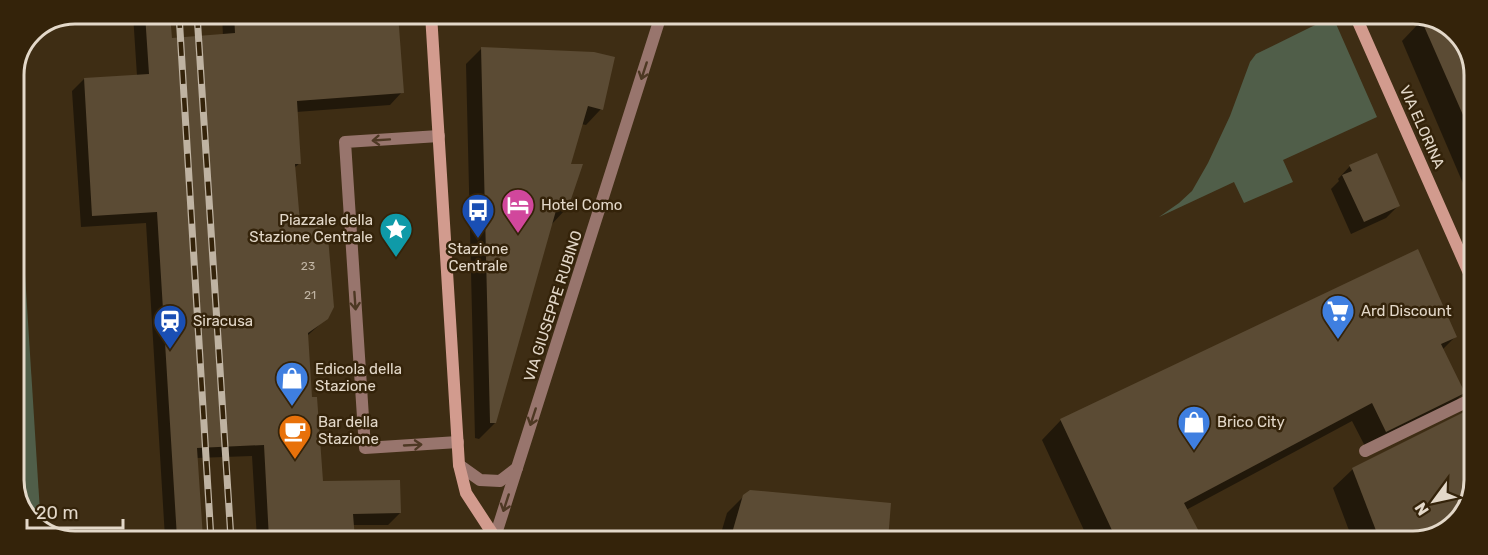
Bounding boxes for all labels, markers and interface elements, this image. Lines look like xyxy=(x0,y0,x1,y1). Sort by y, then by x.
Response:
one-way arrow xyxy=(637,61,648,80)
street label: VIA ELORINA xyxy=(1396,83,1448,171)
one-way arrow xyxy=(371,134,391,145)
hotel icon: Hotel Como xyxy=(500,187,536,234)
bus stop icon: Stazione Centrale xyxy=(460,192,496,239)
place label: Hotel Como xyxy=(541,196,622,214)
place label: Piazzale della Stazione Centrale xyxy=(249,211,373,246)
place icon: Piazzale della Stazione Centrale xyxy=(378,211,414,258)
street label: VIA GIUSEPPE RUBINO xyxy=(520,228,586,384)
place label: Stazione Centrale xyxy=(448,240,508,275)
house number: 23 xyxy=(301,259,315,273)
house number: 21 xyxy=(304,288,316,302)
one-way arrow xyxy=(350,290,361,310)
supermarket icon: Ard Discount xyxy=(1320,293,1356,340)
place label: Ard Discount xyxy=(1361,302,1452,320)
station icon: Siracusa xyxy=(152,303,188,350)
place label: Siracusa xyxy=(193,312,253,330)
shop icon: Edicola della Stazione xyxy=(274,360,310,407)
place label: Edicola della Stazione xyxy=(315,360,402,395)
shop icon: Brico City xyxy=(1176,404,1212,451)
one-way arrow xyxy=(527,407,538,426)
cafe icon: Bar della Stazione xyxy=(277,413,313,460)
place label: Bar della Stazione xyxy=(318,413,379,448)
place label: Brico City xyxy=(1217,413,1285,431)
one-way arrow xyxy=(402,440,422,451)
north arrow xyxy=(1404,471,1464,531)
scale bar xyxy=(27,492,123,530)
one-way arrow xyxy=(500,493,511,512)
text: N xyxy=(1411,499,1433,519)
text: 20 m xyxy=(36,502,78,524)

